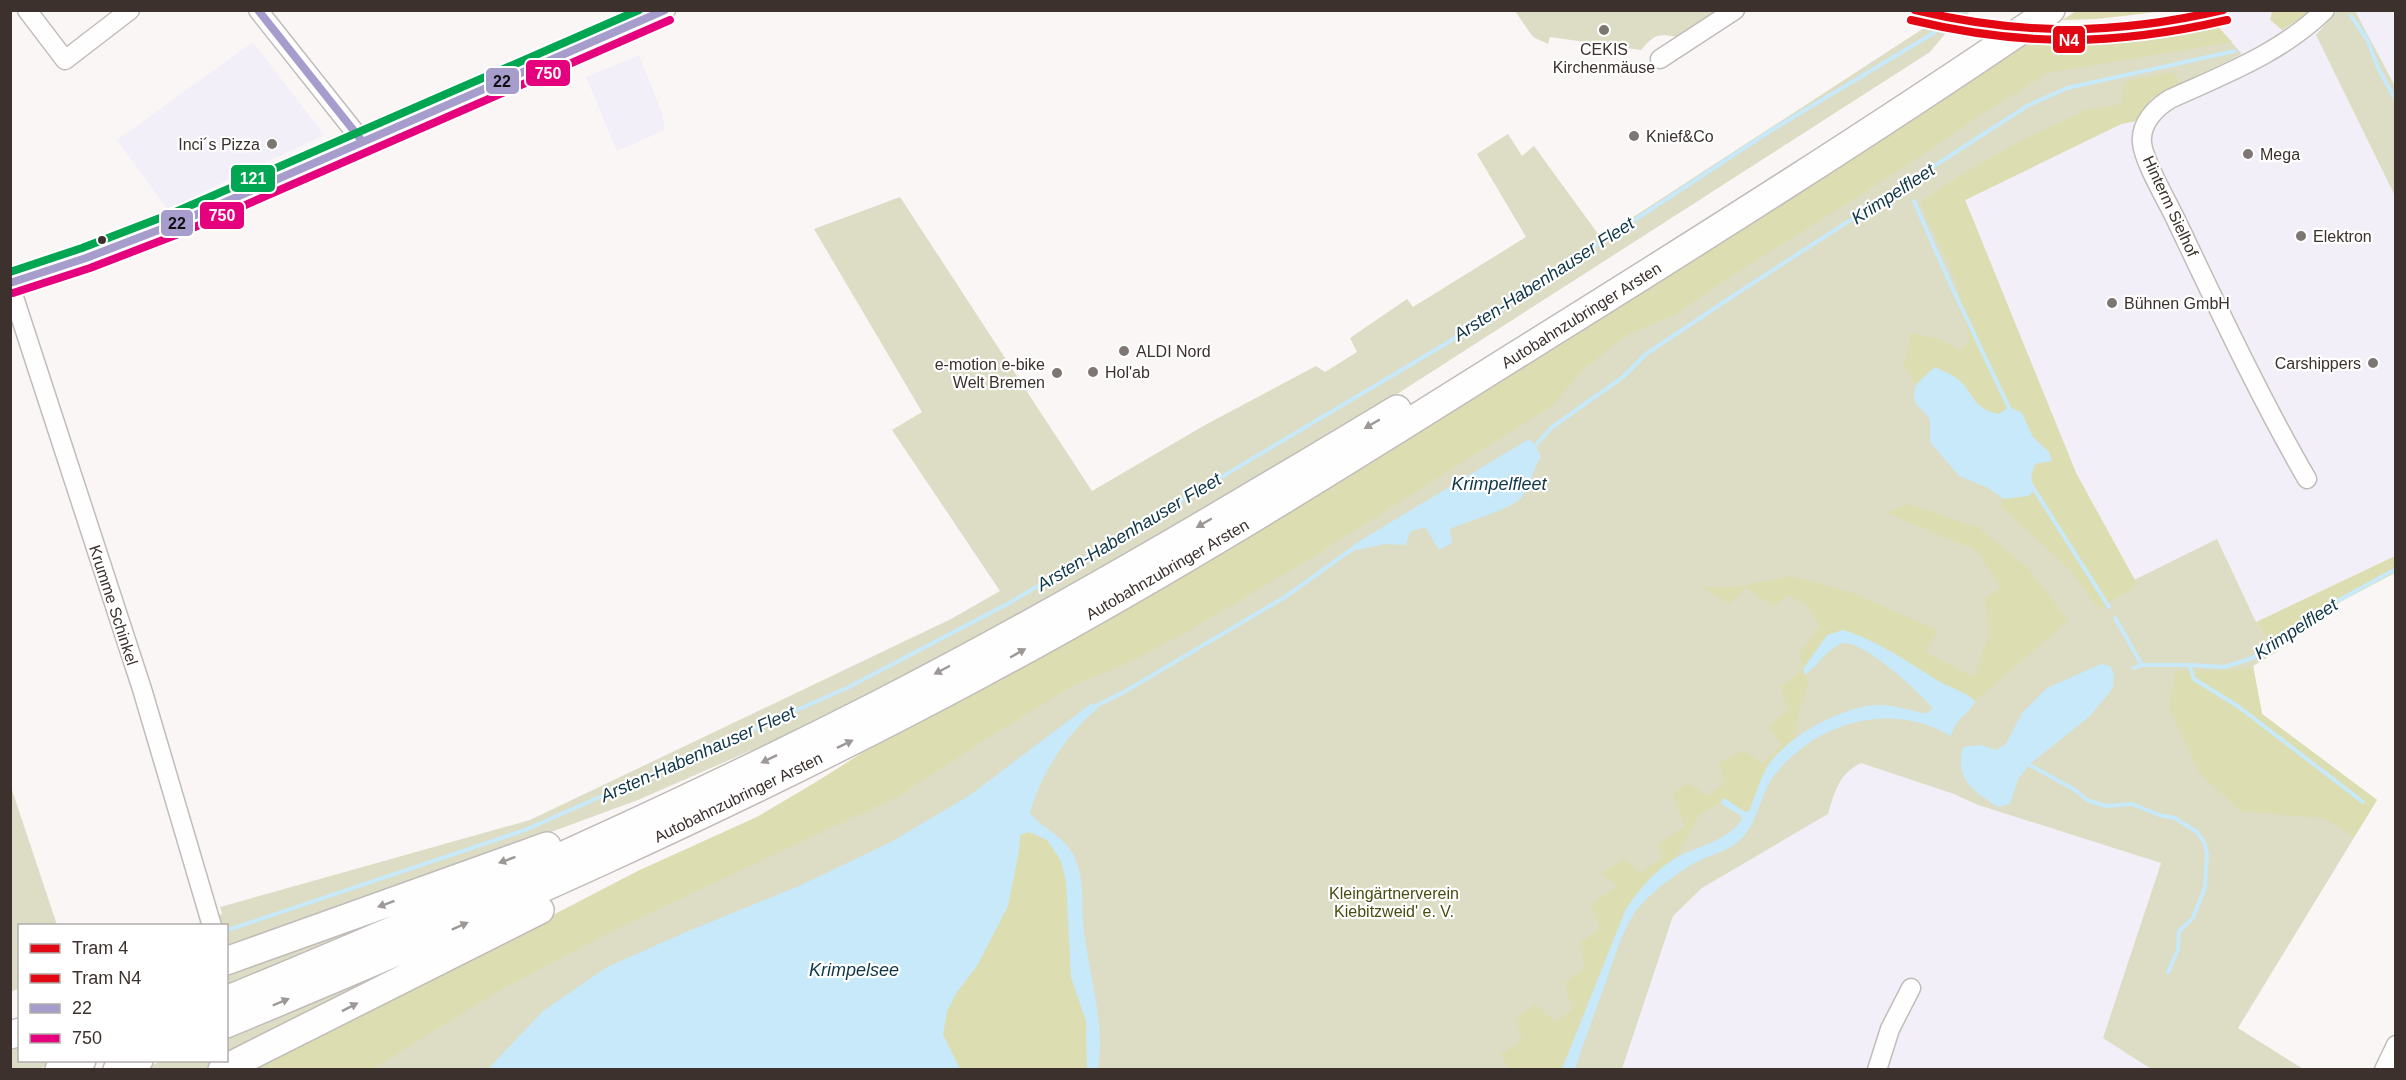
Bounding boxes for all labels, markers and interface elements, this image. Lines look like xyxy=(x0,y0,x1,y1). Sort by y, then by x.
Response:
marker: CEKIS Kirchenmäuse xyxy=(1597,23,1611,37)
line badge: N4 xyxy=(2052,25,2086,54)
text: N4 xyxy=(2059,32,2079,49)
place label: CEKIS Kirchenmäuse xyxy=(1553,41,1655,76)
line badge: 750 xyxy=(525,59,571,87)
text: 750 xyxy=(535,65,561,82)
line badge: 22 xyxy=(485,67,520,95)
text: 22 xyxy=(493,73,511,90)
place label: Knief&Co xyxy=(1646,128,1714,145)
marker: Knief&Co xyxy=(1627,129,1641,143)
place label: Inci´s Pizza xyxy=(178,136,260,153)
marker: Inci´s Pizza xyxy=(265,137,279,151)
place label: Mega xyxy=(2260,146,2300,163)
marker: Mega xyxy=(2241,147,2255,161)
street label: Hinterm Sielhof xyxy=(2140,153,2202,260)
water label: Krimpelfleet xyxy=(1848,159,1939,228)
line badge: 121 xyxy=(230,164,276,193)
text: 121 xyxy=(240,170,266,187)
line badge: 750 xyxy=(199,201,245,230)
text: 750 xyxy=(209,207,235,224)
line badge: 22 xyxy=(160,209,194,237)
water label: Arsten-Habenhauser Fleet xyxy=(1449,213,1639,345)
text: 22 xyxy=(168,215,186,232)
place label: Elektron xyxy=(2313,228,2372,245)
marker: Elektron xyxy=(2294,229,2308,243)
unlabelled marker xyxy=(96,234,108,246)
street label: Autobahnzubringer Arsten xyxy=(1498,259,1664,372)
place label: Bühnen GmbH xyxy=(2124,295,2230,312)
marker: Bühnen GmbH xyxy=(2105,296,2119,310)
place label: ALDI Nord xyxy=(1136,343,1211,360)
marker: ALDI Nord xyxy=(1117,344,1131,358)
place label: Carshippers xyxy=(2275,355,2361,372)
place label: e-motion e-bike Welt Bremen xyxy=(935,356,1045,391)
marker: Carshippers xyxy=(2366,356,2380,370)
place label: Hol'ab xyxy=(1105,364,1150,381)
marker: Hol'ab xyxy=(1086,365,1100,379)
marker: e-motion e-bike Welt Bremen xyxy=(1050,366,1064,380)
one-way arrow xyxy=(1363,419,1380,429)
water label: Arsten-Habenhauser Fleet xyxy=(1033,469,1225,595)
water label: Krimpelfleet xyxy=(1451,474,1548,494)
street label: Autobahnzubringer Arsten xyxy=(1083,516,1252,623)
one-way arrow xyxy=(1195,517,1212,527)
street label: Krumme Schinkel xyxy=(86,543,141,667)
water label: Krimpelfleet xyxy=(2251,594,2342,663)
one-way arrow xyxy=(1010,648,1027,658)
one-way arrow xyxy=(934,665,951,675)
water label: Arsten-Habenhauser Fleet xyxy=(597,702,799,806)
one-way arrow xyxy=(837,739,854,749)
street label: Autobahnzubringer Arsten xyxy=(651,749,825,846)
one-way arrow xyxy=(760,754,777,763)
one-way arrow xyxy=(498,856,516,866)
park label: Kleingärtnerverein Kiebitzweid' e. V. xyxy=(1329,885,1459,920)
one-way arrow xyxy=(377,899,395,909)
one-way arrow xyxy=(452,921,470,931)
legend xyxy=(18,924,228,1062)
text: Tram 4 xyxy=(72,938,128,958)
water label: Krimpelsee xyxy=(809,960,899,980)
text: Tram N4 xyxy=(72,968,141,988)
one-way arrow xyxy=(272,997,290,1007)
text: 22 xyxy=(72,998,92,1018)
one-way arrow xyxy=(341,1002,359,1012)
text: 750 xyxy=(72,1028,102,1048)

